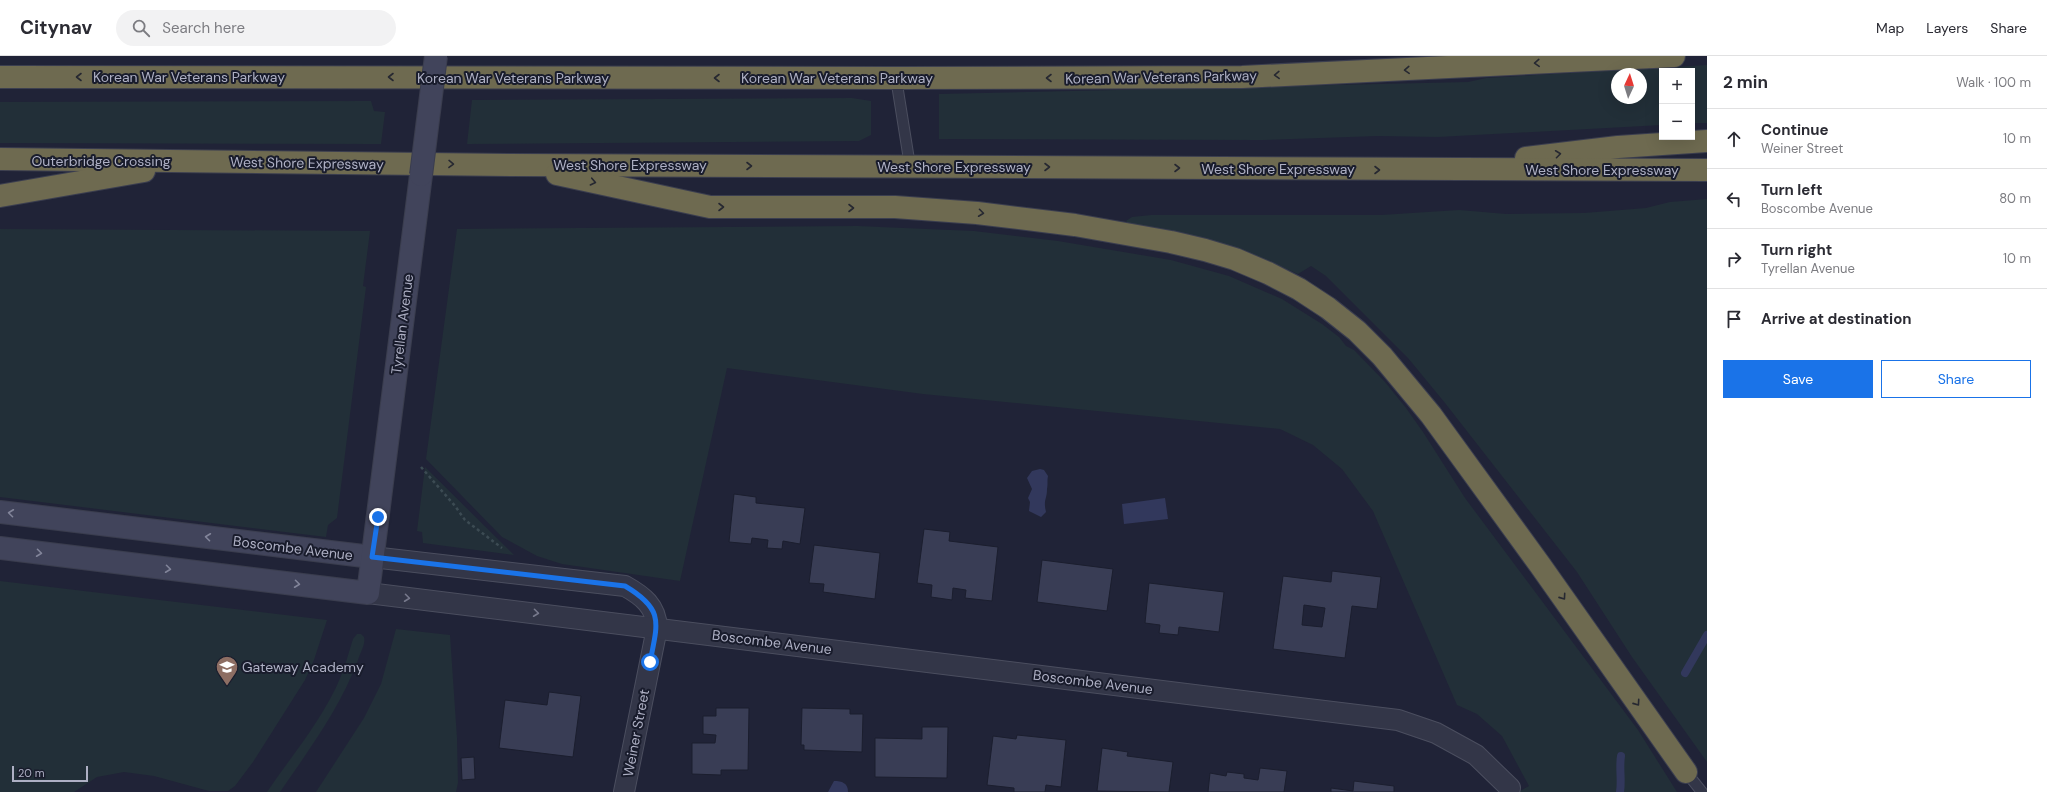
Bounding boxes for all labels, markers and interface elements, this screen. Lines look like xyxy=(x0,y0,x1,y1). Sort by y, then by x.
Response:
search box xyxy=(116,10,396,46)
text: Citynav xyxy=(20,15,92,40)
icon: search xyxy=(130,17,152,39)
text: Search here xyxy=(162,18,245,38)
text: Map xyxy=(1876,19,1904,37)
text: Layers xyxy=(1926,19,1968,37)
text: Share xyxy=(1990,19,2027,37)
one-way arrow xyxy=(1534,59,1540,68)
one-way arrow xyxy=(1404,65,1410,74)
street label: Korean War Veterans Parkway xyxy=(1065,66,1257,88)
street label: Korean War Veterans Parkway xyxy=(93,68,285,86)
north arrow xyxy=(1611,68,1647,104)
map controls xyxy=(1659,68,1695,140)
button: + xyxy=(1659,68,1695,104)
street label: Korean War Veterans Parkway xyxy=(417,69,609,87)
street label: Korean War Veterans Parkway xyxy=(741,69,933,87)
one-way arrow xyxy=(1274,71,1280,79)
text: 2 min xyxy=(1723,71,1768,93)
one-way arrow xyxy=(76,73,82,81)
one-way arrow xyxy=(388,73,394,81)
one-way arrow xyxy=(714,74,720,82)
one-way arrow xyxy=(1046,74,1052,82)
text: Walk · 100 m xyxy=(1956,74,2031,91)
button: − xyxy=(1659,104,1695,140)
text: Continue xyxy=(1761,120,1829,140)
icon: ahead xyxy=(1723,128,1745,150)
text: 10 m xyxy=(2003,130,2031,147)
text: Weiner Street xyxy=(1761,140,1843,157)
one-way arrow xyxy=(1555,150,1561,159)
street label: Outerbridge Crossing xyxy=(31,152,171,170)
street label: West Shore Expressway xyxy=(230,153,384,173)
street label: West Shore Expressway xyxy=(553,156,707,174)
street label: West Shore Expressway xyxy=(877,158,1031,176)
one-way arrow xyxy=(448,160,454,168)
street label: West Shore Expressway xyxy=(1201,160,1355,178)
street label: West Shore Expressway xyxy=(1525,161,1679,179)
one-way arrow xyxy=(746,162,752,170)
one-way arrow xyxy=(1044,163,1050,171)
one-way arrow xyxy=(1174,164,1180,172)
one-way arrow xyxy=(1374,165,1380,174)
one-way arrow xyxy=(590,178,597,186)
text: Turn left xyxy=(1761,180,1822,200)
icon: left xyxy=(1723,188,1745,210)
text: 80 m xyxy=(1999,190,2031,207)
text: Boscombe Avenue xyxy=(1761,200,1873,217)
one-way arrow xyxy=(718,203,724,211)
one-way arrow xyxy=(848,204,854,212)
one-way arrow xyxy=(978,208,984,217)
text: Turn right xyxy=(1761,240,1832,260)
icon: right xyxy=(1723,248,1745,270)
text: 10 m xyxy=(2003,250,2031,267)
text: Tyrellan Avenue xyxy=(1761,260,1855,277)
street label: Tyrellan Avenue xyxy=(387,273,417,375)
icon: arrive xyxy=(1723,308,1745,330)
text: Arrive at destination xyxy=(1761,309,1912,329)
button: Save xyxy=(1723,360,1873,398)
button: Share xyxy=(1881,360,2031,398)
route end xyxy=(369,508,387,526)
one-way arrow xyxy=(8,509,14,518)
street label: Boscombe Avenue xyxy=(232,532,354,564)
one-way arrow xyxy=(205,533,211,542)
one-way arrow xyxy=(36,548,42,557)
one-way arrow xyxy=(165,564,171,573)
one-way arrow xyxy=(294,580,300,589)
one-way arrow xyxy=(404,593,410,602)
one-way arrow xyxy=(1558,593,1566,600)
one-way arrow xyxy=(533,608,539,617)
street label: Boscombe Avenue xyxy=(711,626,833,658)
route start xyxy=(641,653,659,671)
school or university icon: Gateway Academy xyxy=(214,654,240,687)
place label: Gateway Academy xyxy=(242,658,364,676)
street label: Boscombe Avenue xyxy=(1032,666,1154,698)
street label: Weiner Street xyxy=(619,688,653,778)
one-way arrow xyxy=(1633,699,1640,706)
scale bar xyxy=(12,764,88,783)
text: 20 m xyxy=(18,766,44,780)

